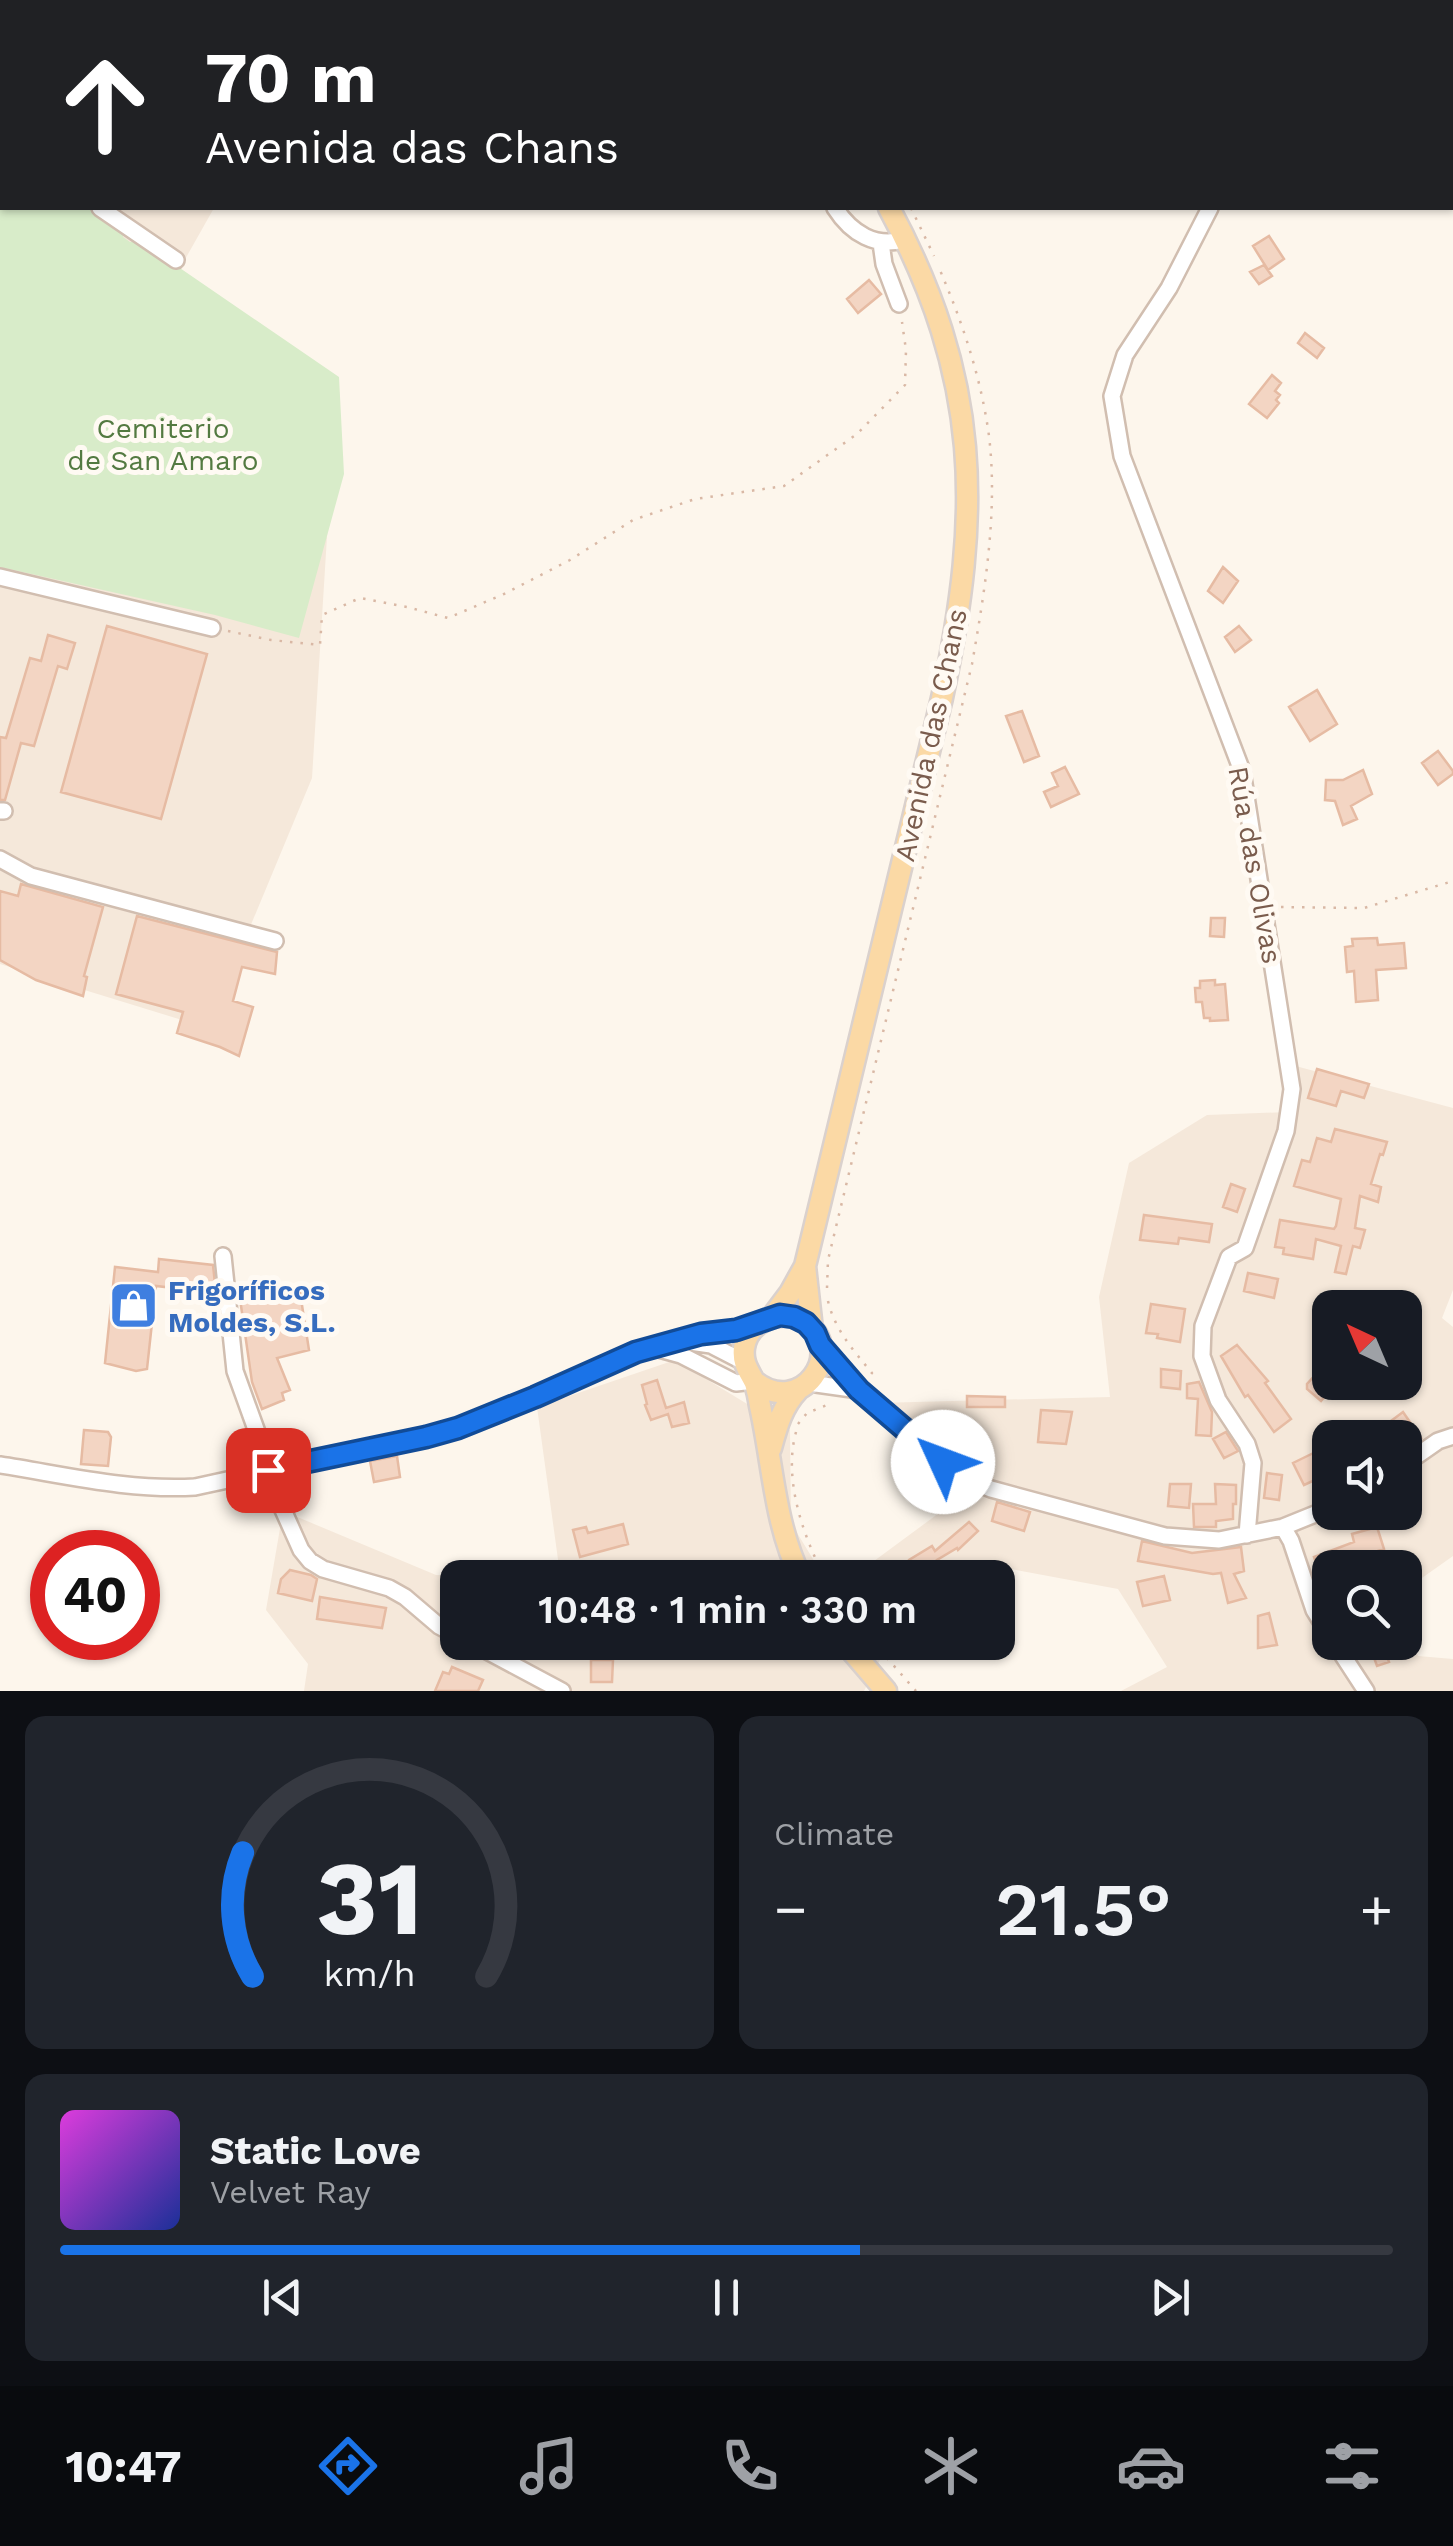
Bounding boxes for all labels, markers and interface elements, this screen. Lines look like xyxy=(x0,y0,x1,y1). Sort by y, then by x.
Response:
text: 70 m xyxy=(205,37,377,119)
icon: ahead xyxy=(40,40,170,170)
text: Avenida das Chans xyxy=(205,121,619,174)
park label: Cemiterio de San Amaro xyxy=(67,412,259,477)
street label: Avenida das Chans xyxy=(888,606,974,864)
street label: Rúa das Olivas xyxy=(1221,764,1289,966)
place label: Frigoríficos Moldes, S.L. xyxy=(168,1274,336,1339)
shop icon: Frigoríficos Moldes, S.L. xyxy=(107,1280,159,1332)
north arrow xyxy=(1312,1290,1422,1400)
map controls xyxy=(1312,1290,1422,1660)
position arrow xyxy=(891,1410,995,1514)
button: sound xyxy=(1312,1420,1422,1530)
pin xyxy=(226,1428,311,1513)
icon: arrive xyxy=(241,1443,296,1498)
speed limit sign: 40 xyxy=(30,1530,160,1660)
button: search xyxy=(1312,1550,1422,1660)
text: 10:48 · 1 min · 330 m xyxy=(538,1588,917,1632)
text: Climate xyxy=(774,1815,894,1853)
text: 31 xyxy=(316,1837,423,1959)
text: 21.5° xyxy=(995,1865,1172,1953)
text: − xyxy=(774,1877,807,1941)
text: + xyxy=(1360,1877,1393,1941)
text: km/h xyxy=(323,1953,416,1995)
text: Static Love xyxy=(210,2129,421,2173)
text: Velvet Ray xyxy=(210,2173,371,2211)
icon: previous xyxy=(255,2270,310,2325)
icon: pause xyxy=(699,2270,754,2325)
icon: next xyxy=(1143,2270,1198,2325)
icon: directions xyxy=(313,2431,383,2501)
icon: music xyxy=(514,2431,584,2501)
icon: phone xyxy=(715,2431,785,2501)
icon: climate xyxy=(916,2431,986,2501)
icon: car xyxy=(1116,2431,1186,2501)
icon: filters xyxy=(1317,2431,1387,2501)
text: 10:47 xyxy=(65,2440,182,2493)

